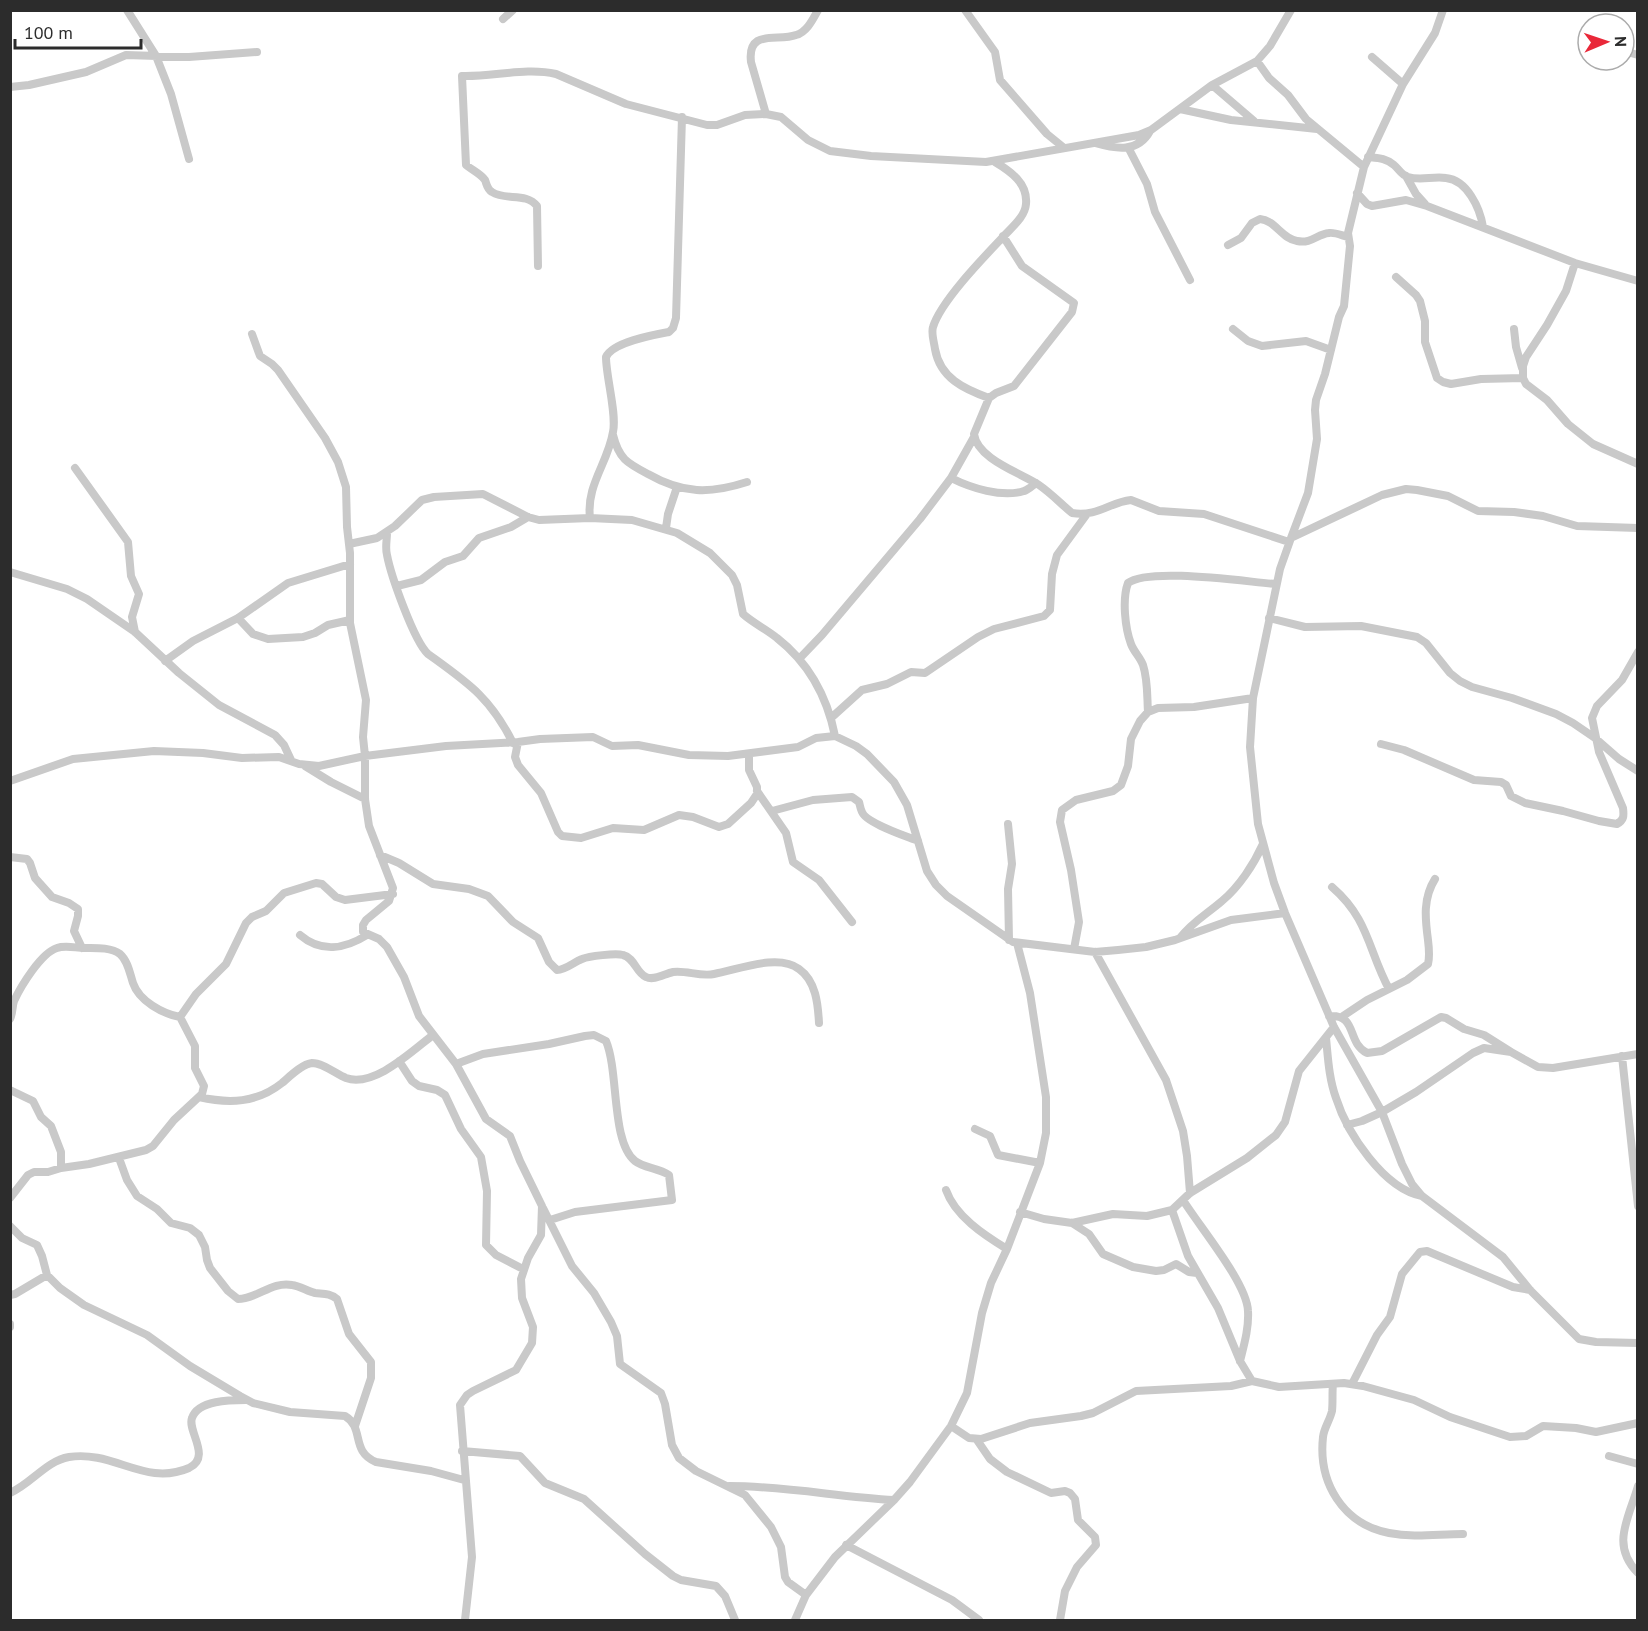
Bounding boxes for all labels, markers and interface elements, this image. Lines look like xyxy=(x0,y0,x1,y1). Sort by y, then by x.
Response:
scale bar xyxy=(15,12,141,50)
north arrow xyxy=(1576,12,1636,72)
text: 100 m xyxy=(24,21,73,44)
text: N xyxy=(1611,36,1631,47)

